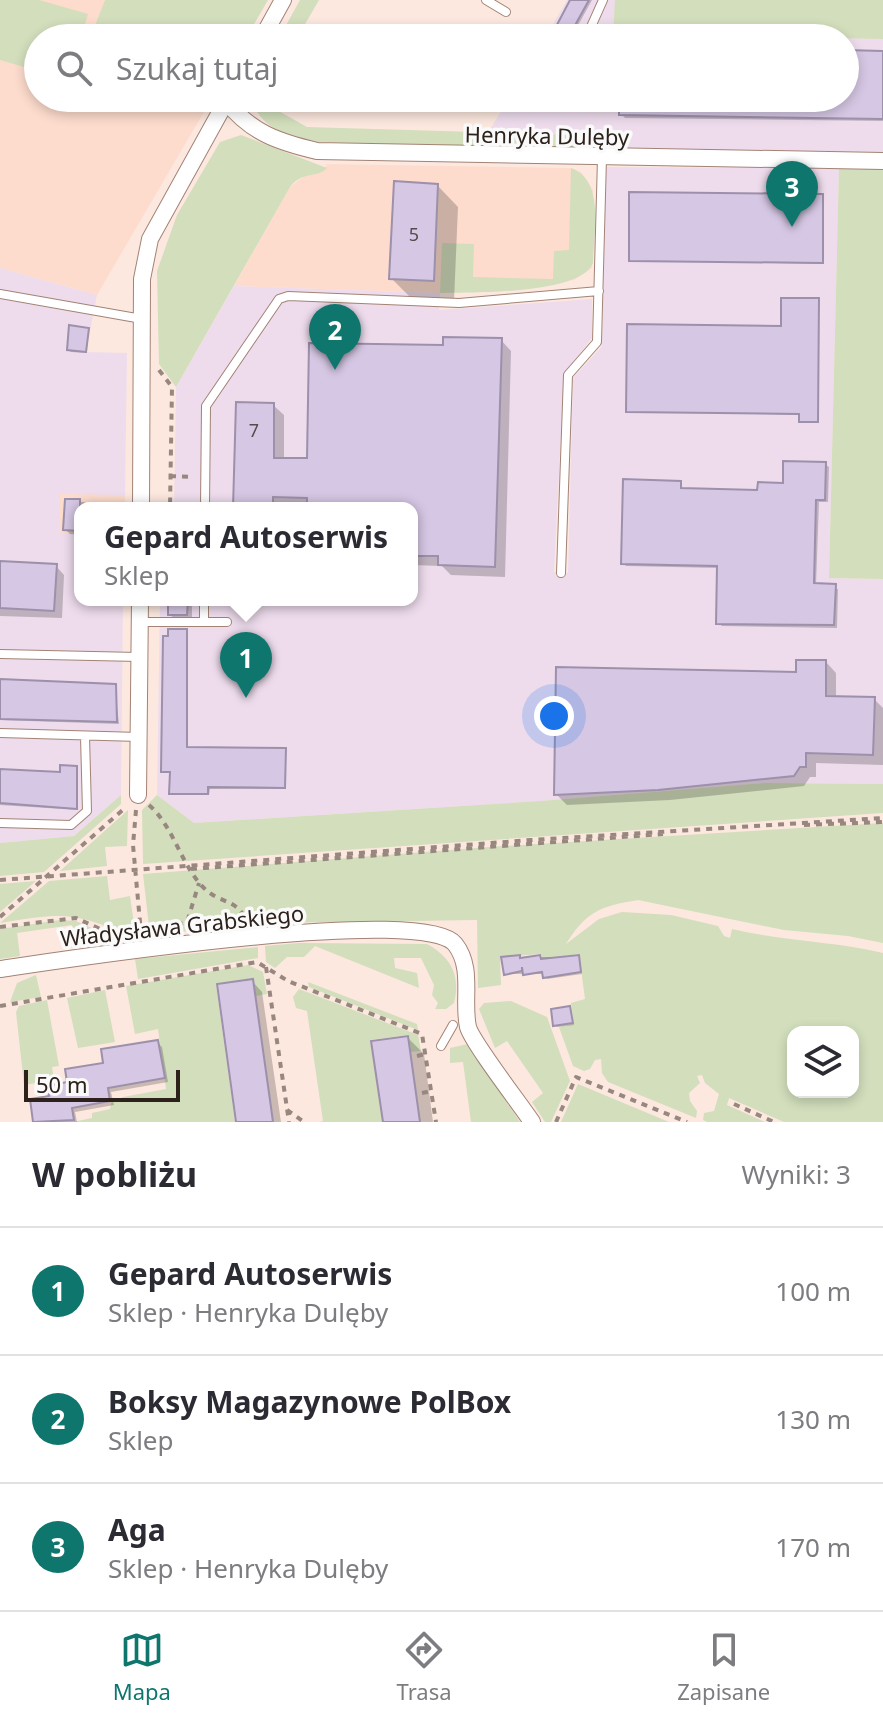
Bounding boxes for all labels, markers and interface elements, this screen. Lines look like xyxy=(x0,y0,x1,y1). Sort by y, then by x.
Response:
search box xyxy=(24,24,859,112)
icon: search xyxy=(52,46,96,90)
text: Szukaj tutaj xyxy=(116,48,278,89)
street label: Henryka Dulęby xyxy=(465,119,630,151)
pin: 3 xyxy=(766,161,818,227)
house number: 5 xyxy=(409,222,419,246)
pin: 2 xyxy=(309,304,361,370)
house number: 7 xyxy=(249,418,259,442)
popup xyxy=(74,502,418,606)
text: Gepard Autoserwis xyxy=(104,516,388,557)
text: Sklep xyxy=(104,557,169,593)
pin: 1 xyxy=(220,632,272,698)
your location xyxy=(534,696,574,736)
street label: Władysława Grabskiego xyxy=(59,897,305,953)
map controls xyxy=(787,1026,859,1098)
button: layers xyxy=(787,1026,859,1098)
scale bar xyxy=(24,1066,180,1102)
text: 50 m xyxy=(36,1069,87,1099)
text: W pobliżu xyxy=(32,1151,197,1197)
text: Wyniki: 3 xyxy=(742,1156,851,1192)
text: Gepard Autoserwis xyxy=(108,1253,392,1294)
text: 1 xyxy=(51,1273,65,1309)
text: 100 m xyxy=(775,1273,851,1309)
text: Sklep · Henryka Dulęby xyxy=(108,1294,388,1330)
text: Boksy Magazynowe PolBox xyxy=(108,1381,511,1422)
text: 2 xyxy=(51,1401,65,1437)
text: 130 m xyxy=(775,1401,851,1437)
text: Sklep xyxy=(108,1422,174,1458)
text: Aga xyxy=(108,1509,166,1550)
text: 3 xyxy=(51,1529,65,1565)
text: 170 m xyxy=(775,1529,851,1565)
text: Sklep · Henryka Dulęby xyxy=(108,1550,388,1586)
tab: Mapa xyxy=(113,1628,171,1706)
tab: Trasa xyxy=(397,1628,452,1706)
tab: Zapisane xyxy=(677,1628,770,1706)

